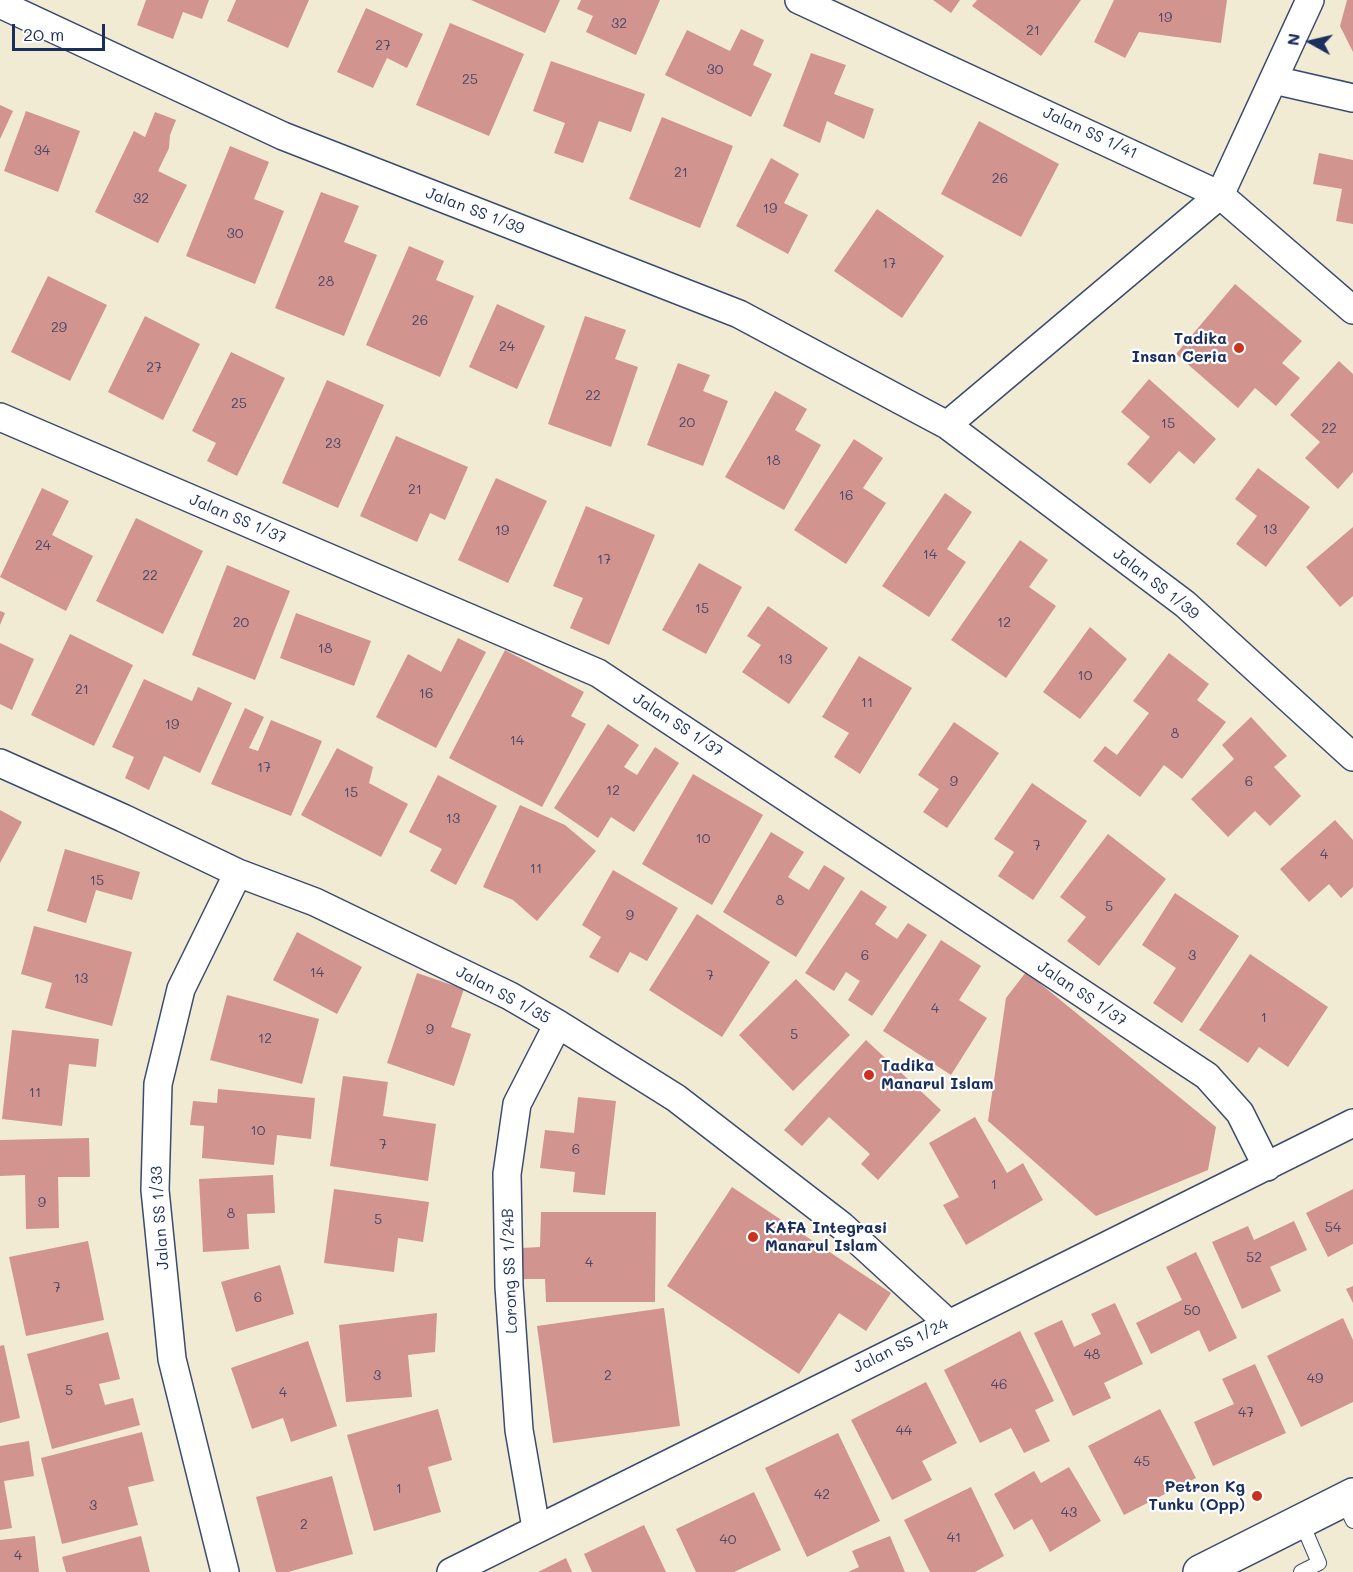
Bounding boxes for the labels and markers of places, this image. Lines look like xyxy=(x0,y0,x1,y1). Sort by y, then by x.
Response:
place label: Tadika Insan Ceria xyxy=(1132,329,1227,367)
marker: Tadika Insan Ceria xyxy=(1232,341,1246,355)
place label: Tadika Manarul Islam xyxy=(881,1056,993,1094)
marker: Tadika Manarul Islam xyxy=(862,1068,876,1082)
place label: KAFA Integrasi Manarul Islam xyxy=(765,1218,887,1256)
marker: KAFA Integrasi Manarul Islam xyxy=(746,1230,760,1244)
place label: Petron Kg Tunku (Opp) xyxy=(1148,1477,1245,1515)
marker: Petron Kg Tunku (Opp) xyxy=(1250,1489,1264,1503)

